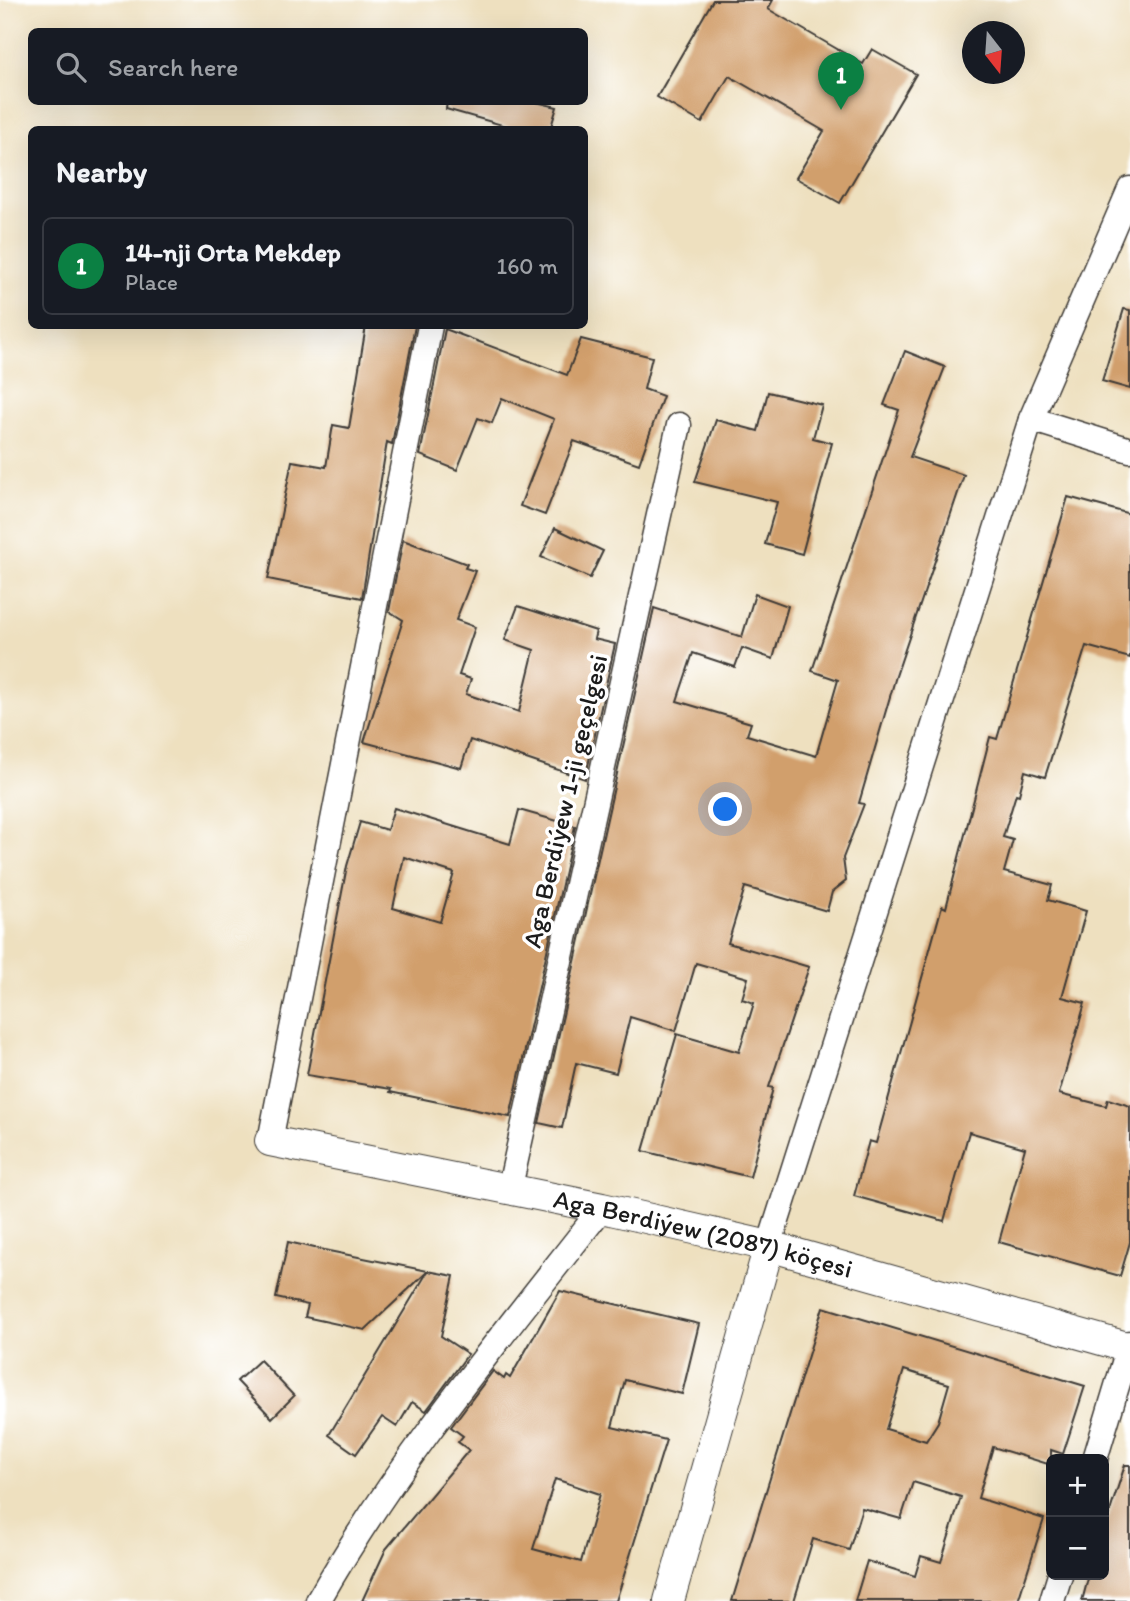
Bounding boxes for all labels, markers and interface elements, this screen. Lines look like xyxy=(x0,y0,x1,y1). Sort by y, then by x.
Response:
north arrow xyxy=(962,21,1025,84)
search box xyxy=(28,28,588,105)
icon: search xyxy=(52,48,90,86)
text: Search here xyxy=(108,51,238,83)
pin: 1 xyxy=(818,52,864,110)
text: Nearby xyxy=(56,153,147,190)
text: 14-nji Orta Mekdep xyxy=(125,236,341,268)
text: 1 xyxy=(76,252,86,280)
text: 160 m xyxy=(496,252,558,280)
text: Place xyxy=(125,268,178,296)
street label: Aga Berdiýew 1-ji geçelgesi xyxy=(516,651,614,951)
your location xyxy=(708,792,742,826)
street label: Aga Berdiýew (2087) köçesi xyxy=(551,1183,856,1285)
map controls xyxy=(1046,1454,1109,1580)
button: + xyxy=(1046,1454,1109,1517)
button: − xyxy=(1046,1517,1109,1580)

